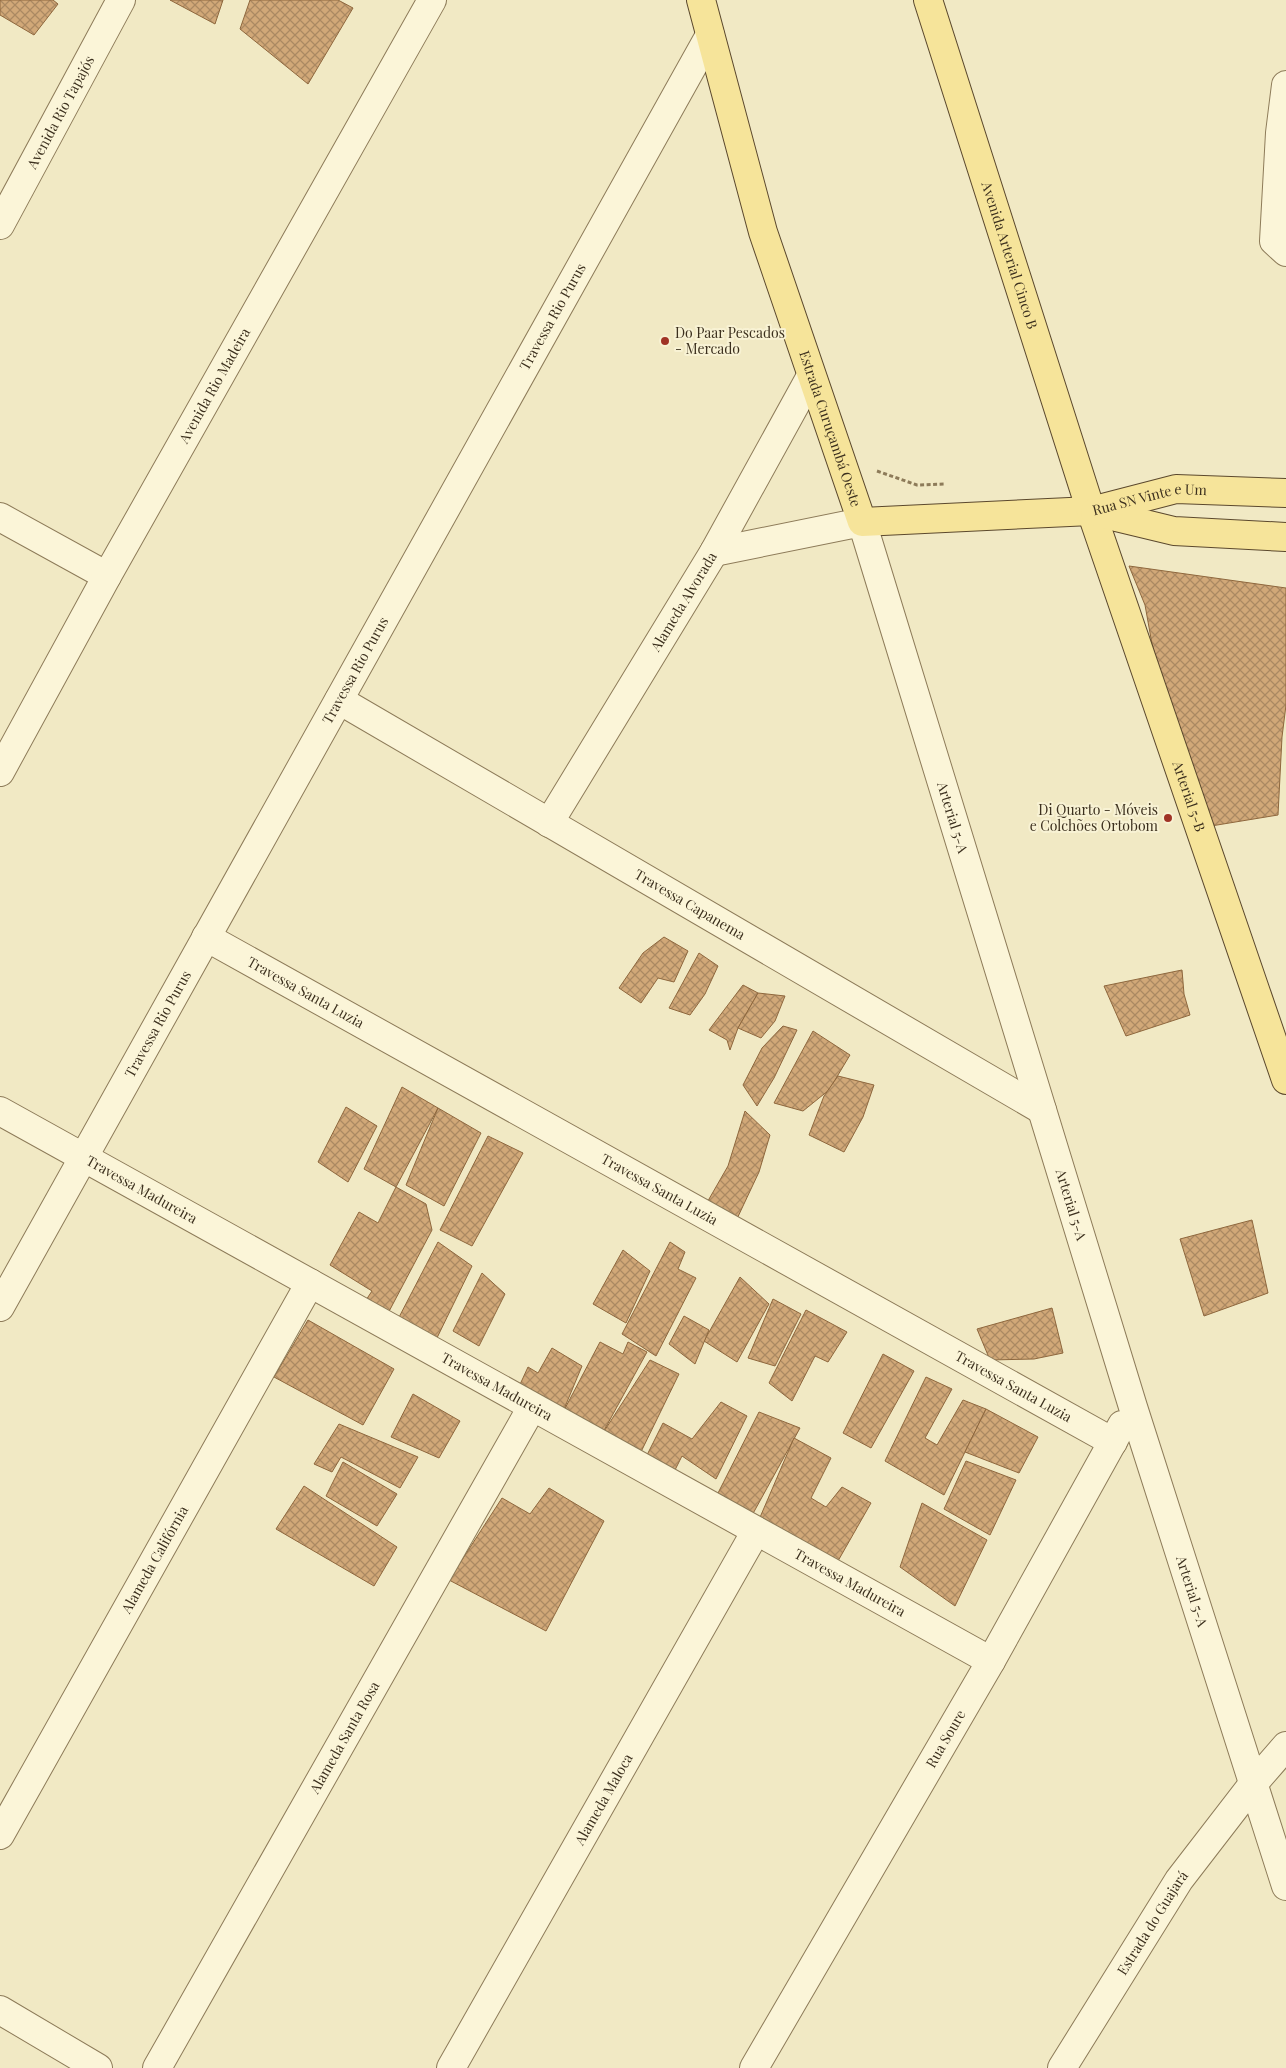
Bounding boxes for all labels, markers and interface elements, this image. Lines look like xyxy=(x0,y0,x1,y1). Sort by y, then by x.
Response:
street label: Avenida Rio Tapajós xyxy=(22,52,98,173)
street label: Avenida Arterial Cinco B xyxy=(977,178,1042,332)
street label: Travessa Rio Purus xyxy=(515,260,590,374)
place label: Do Paar Pescados - Mercado xyxy=(675,323,785,358)
street label: Avenida Rio Madeira xyxy=(173,324,254,447)
marker: Do Paar Pescados - Mercado xyxy=(659,335,671,347)
street label: Estrada Curuçambá Oeste xyxy=(795,348,866,509)
street label: Rua SN Vinte e Um xyxy=(1090,479,1208,519)
street label: Alameda Alvorada xyxy=(645,548,721,656)
street label: Travessa Rio Purus xyxy=(317,613,392,727)
street label: Arterial 5-B xyxy=(1168,757,1210,834)
street label: Arterial 5-A xyxy=(933,778,973,855)
place label: Di Quarto - Móveis e Colchões Ortobom xyxy=(1030,800,1159,835)
marker: Di Quarto - Móveis e Colchões Ortobom xyxy=(1162,812,1174,824)
street label: Travessa Capanema xyxy=(631,864,749,944)
street label: Travessa Santa Luzia xyxy=(244,952,368,1032)
street label: Travessa Rio Purus xyxy=(120,967,195,1081)
street label: Travessa Santa Luzia xyxy=(598,1149,721,1229)
street label: Travessa Madureira xyxy=(83,1151,201,1228)
street label: Arterial 5-A xyxy=(1051,1166,1091,1243)
street label: Travessa Santa Luzia xyxy=(952,1346,1075,1426)
street label: Travessa Madureira xyxy=(438,1348,556,1425)
street label: Alameda Califórnia xyxy=(116,1502,192,1617)
street label: Travessa Madureira xyxy=(791,1544,909,1621)
street label: Arterial 5-A xyxy=(1172,1552,1213,1629)
street label: Alameda Santa Rosa xyxy=(304,1678,383,1798)
street label: Rua Soure xyxy=(921,1706,970,1771)
street label: Alameda Maloca xyxy=(569,1750,637,1849)
street label: Estrada do Guajará xyxy=(1112,1866,1192,1978)

